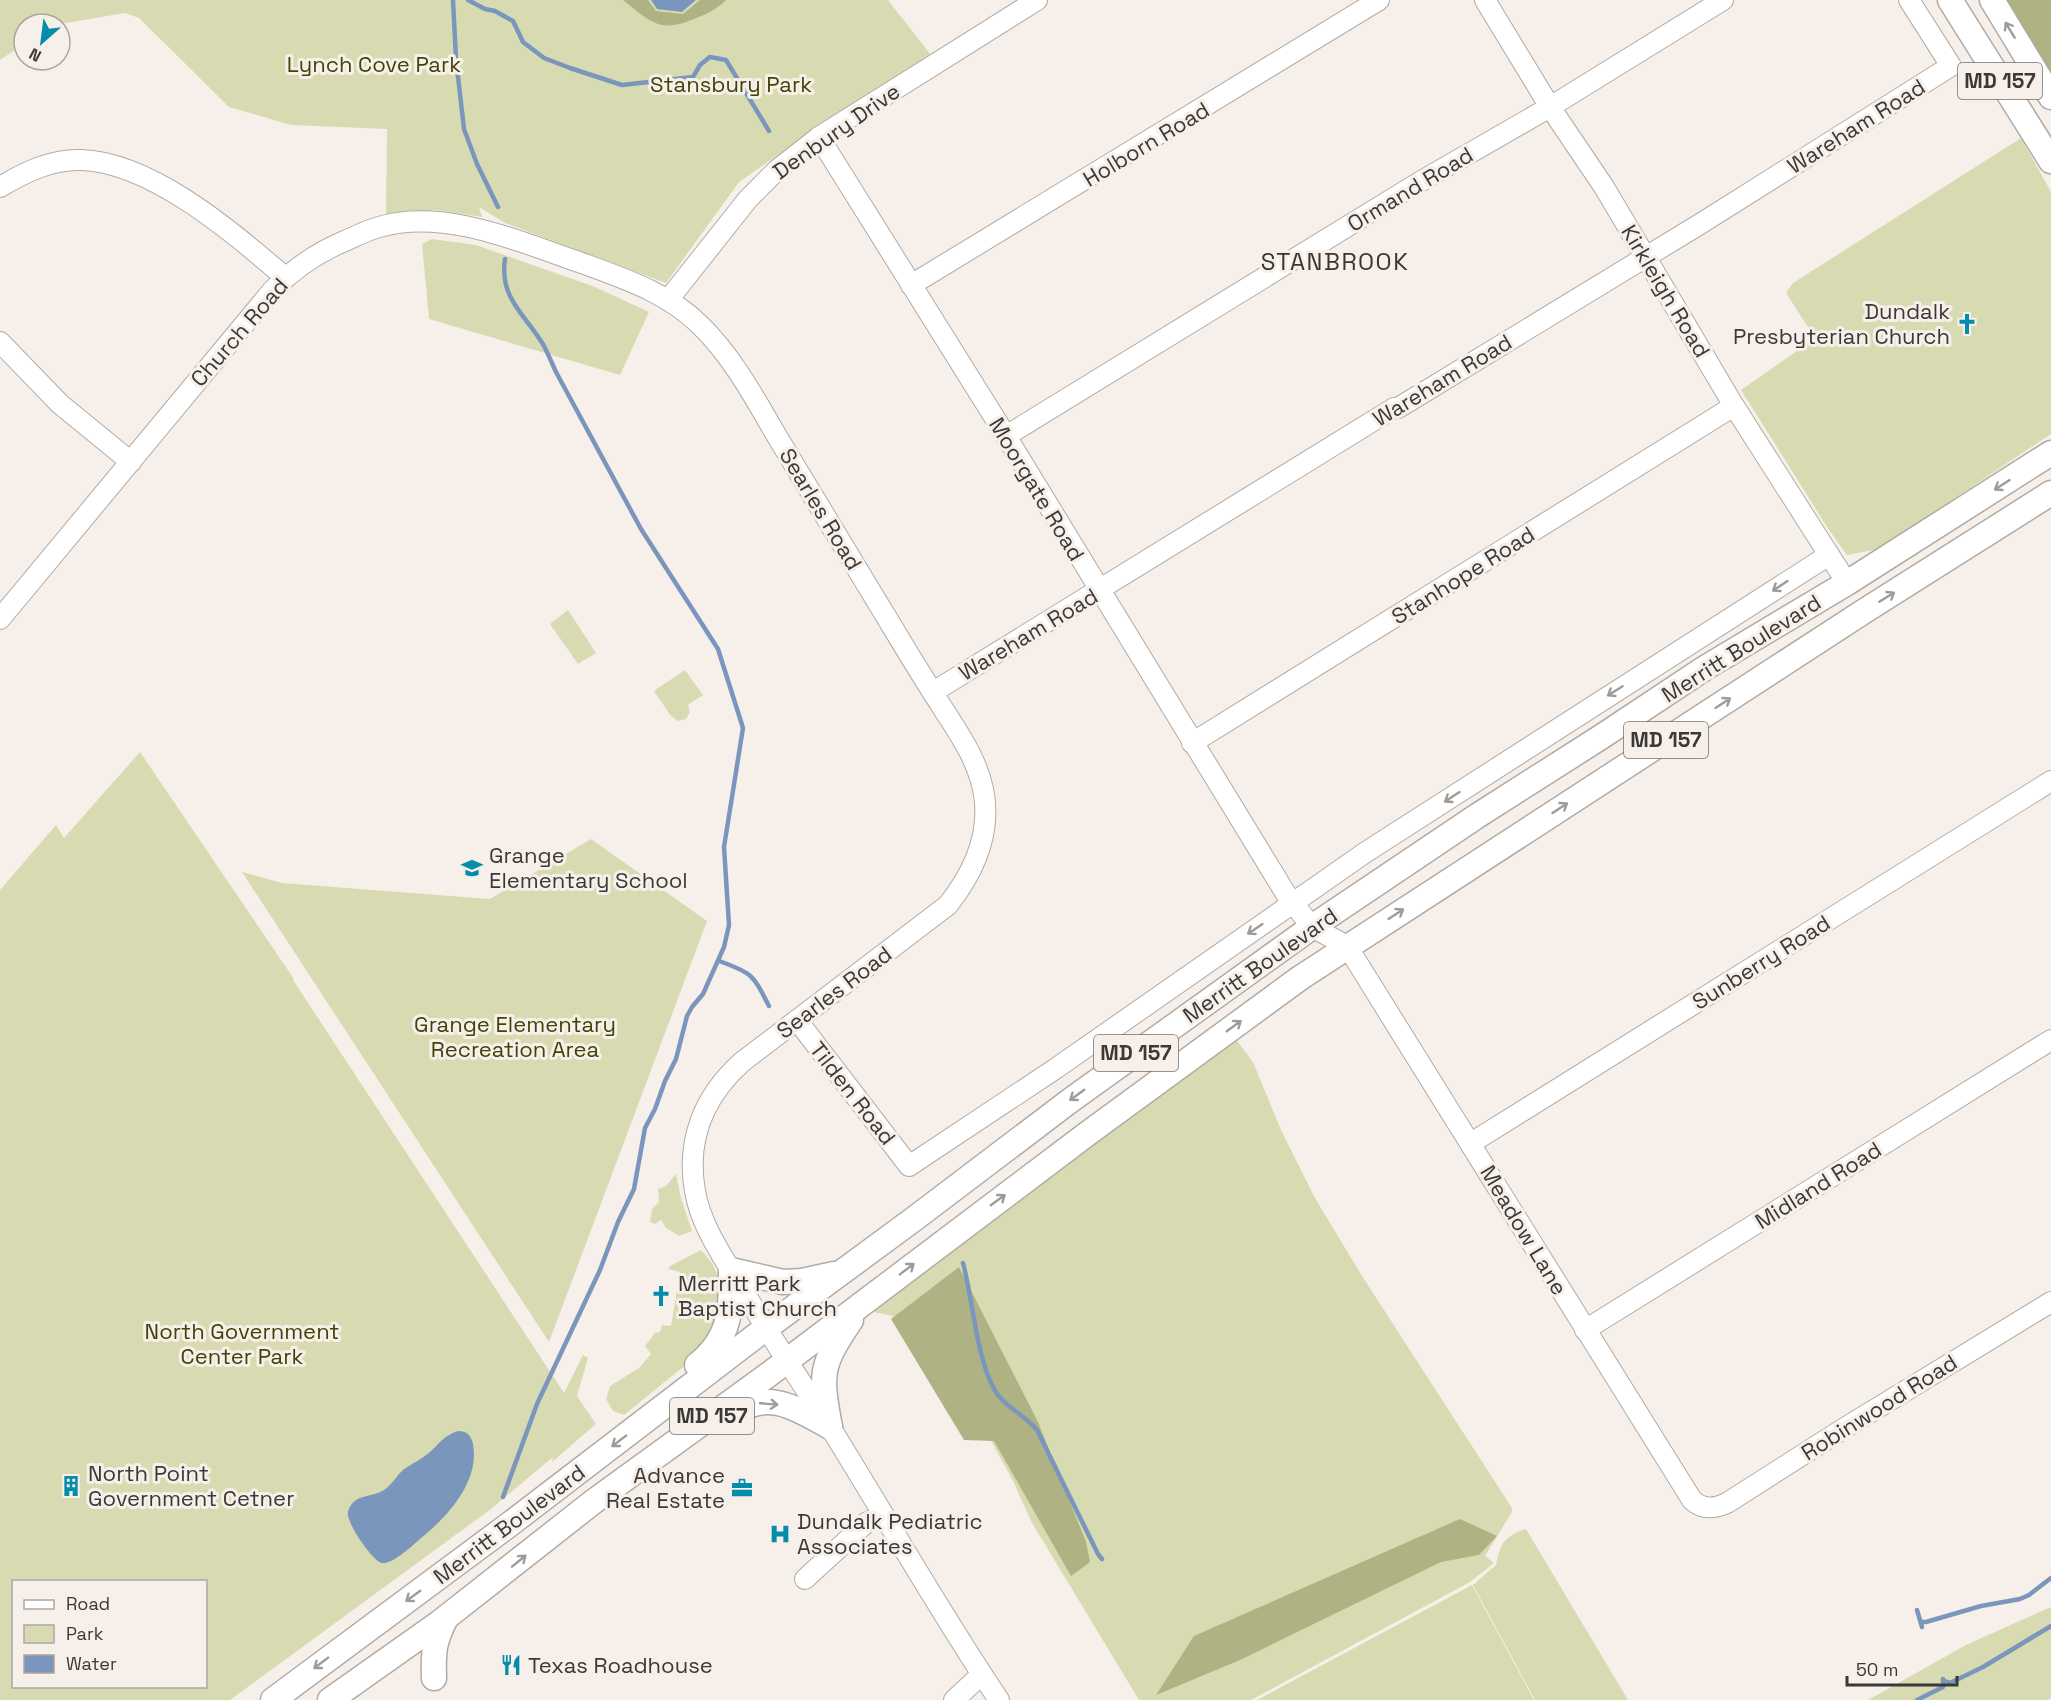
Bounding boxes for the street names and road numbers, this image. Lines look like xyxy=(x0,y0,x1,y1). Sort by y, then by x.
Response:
road number: MD 157 xyxy=(1958,63,2042,99)
street label: Wareham Road xyxy=(1782,72,1930,180)
street label: Denbury Drive xyxy=(767,77,905,185)
street label: Holborn Road xyxy=(1078,95,1214,193)
street label: Ormand Road xyxy=(1342,140,1478,238)
street label: Kirkleigh Road xyxy=(1615,219,1717,363)
street label: Church Road xyxy=(184,272,294,392)
street label: Wareham Road xyxy=(1367,327,1517,433)
street label: Moorgate Road xyxy=(983,412,1091,566)
street label: Searles Road xyxy=(774,443,868,575)
street label: Stanhope Road xyxy=(1386,520,1540,630)
street label: Wareham Road xyxy=(953,581,1103,687)
street label: Merritt Boulevard xyxy=(1656,588,1826,708)
road number: MD 157 xyxy=(1624,722,1708,758)
street label: Merritt Boulevard xyxy=(1177,901,1343,1029)
street label: Sunberry Road xyxy=(1687,908,1835,1016)
street label: Searles Road xyxy=(771,940,897,1044)
road number: MD 157 xyxy=(1094,1035,1178,1071)
street label: Tilden Road xyxy=(804,1036,902,1150)
street label: Midland Road xyxy=(1750,1135,1886,1235)
street label: Meadow Lane xyxy=(1474,1160,1574,1300)
street label: Robinwood Road xyxy=(1796,1348,1962,1466)
road number: MD 157 xyxy=(670,1398,754,1434)
street label: Merritt Boulevard xyxy=(428,1458,590,1590)

